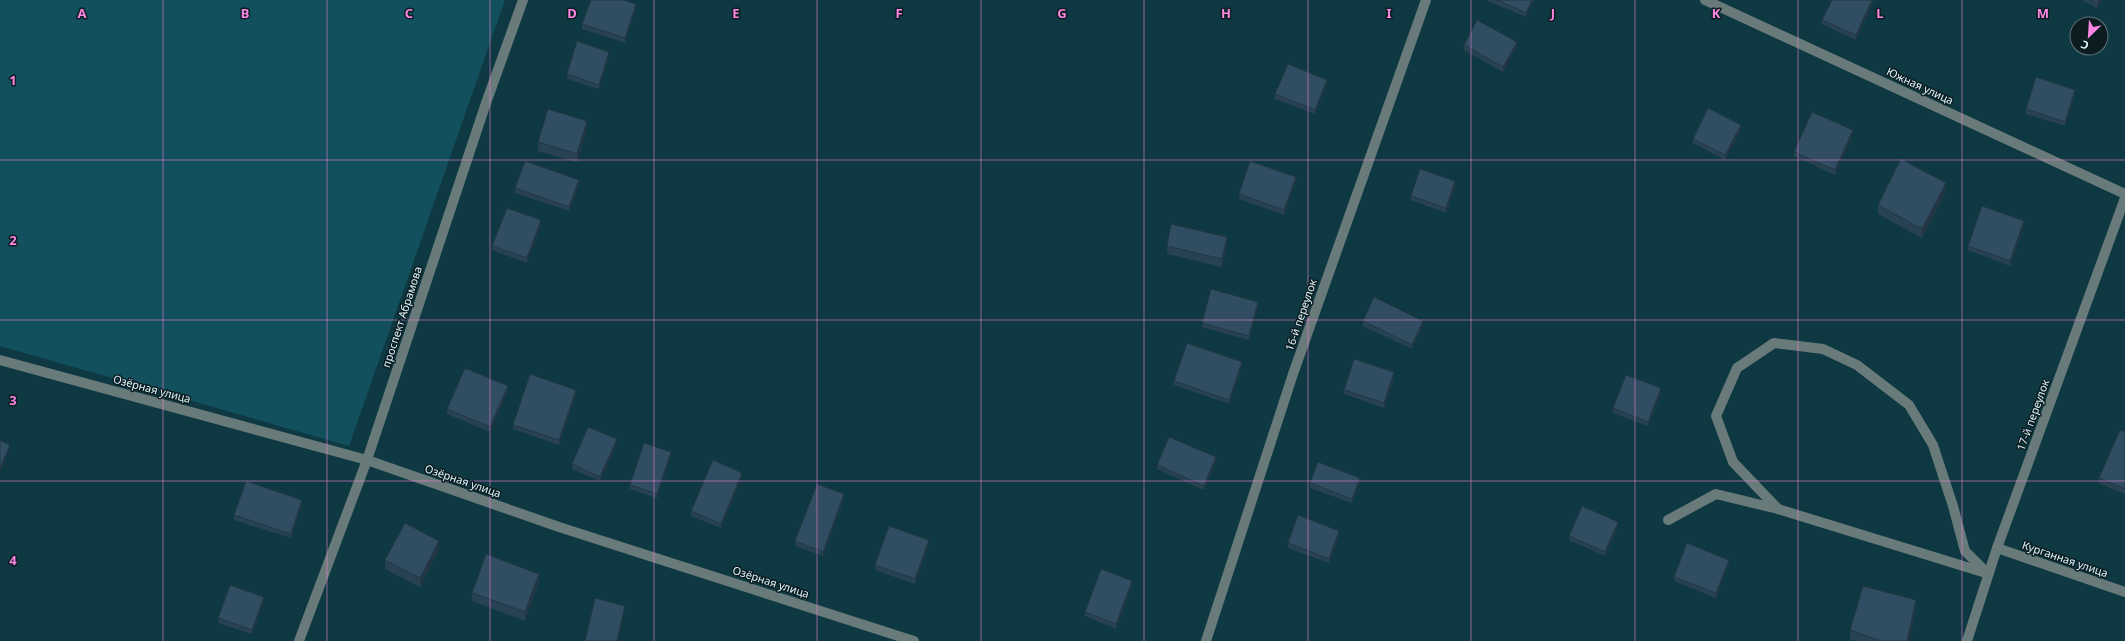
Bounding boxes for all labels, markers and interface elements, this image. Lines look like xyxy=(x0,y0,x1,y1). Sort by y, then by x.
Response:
text: A xyxy=(78,4,87,22)
text: B xyxy=(241,4,249,22)
text: C xyxy=(405,4,413,22)
text: D xyxy=(567,4,577,22)
text: E xyxy=(732,4,740,22)
text: F xyxy=(895,4,903,22)
text: G xyxy=(1057,4,1067,22)
text: H xyxy=(1221,4,1231,22)
text: I xyxy=(1386,4,1392,22)
text: J xyxy=(1550,4,1555,22)
text: K xyxy=(1712,4,1721,22)
text: L xyxy=(1876,4,1884,22)
text: M xyxy=(2037,4,2049,22)
north arrow xyxy=(2069,16,2109,56)
text: С xyxy=(2078,37,2091,54)
street label: Южная улица xyxy=(1884,63,1956,108)
text: 1 xyxy=(9,71,17,89)
text: 2 xyxy=(9,231,17,249)
street label: проспект Абрамова xyxy=(378,264,425,369)
street label: 16-й переулок xyxy=(1281,277,1320,353)
street label: Озёрная улица xyxy=(112,371,193,406)
street label: 17-й переулок xyxy=(2013,377,2052,453)
text: 3 xyxy=(9,391,17,409)
street label: Озёрная улица xyxy=(423,460,503,501)
street label: Курганная улица xyxy=(2020,537,2110,580)
text: 4 xyxy=(9,551,17,569)
street label: Озёрная улица xyxy=(731,562,811,601)

